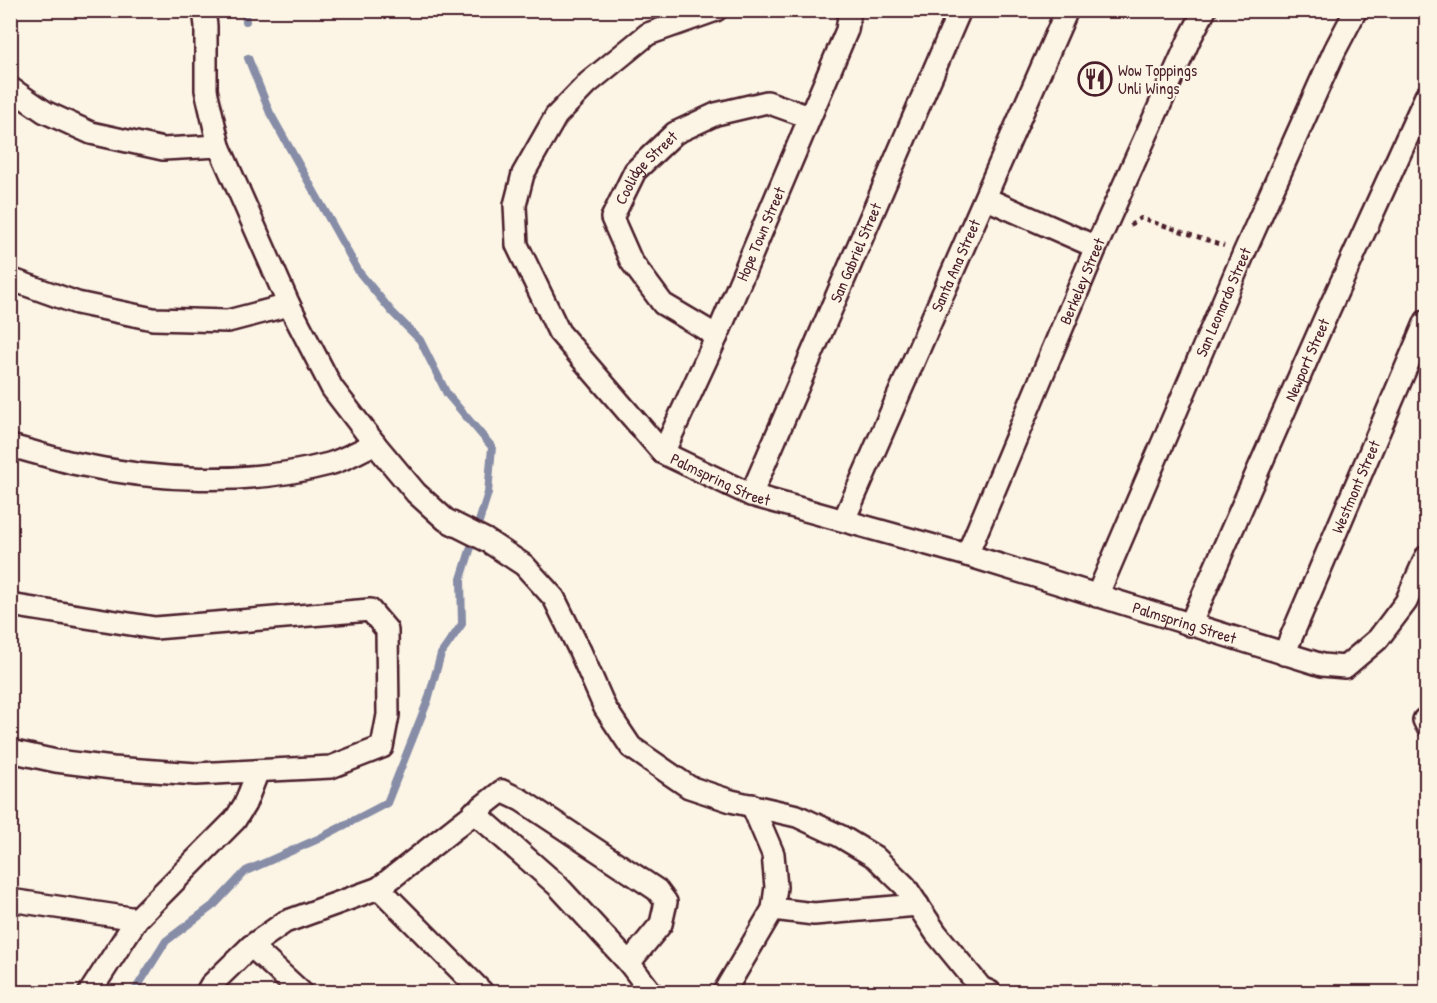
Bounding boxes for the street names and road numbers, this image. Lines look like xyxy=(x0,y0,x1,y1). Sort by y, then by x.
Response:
street label: Coolidge Street xyxy=(609,125,682,208)
street label: Hope Town Street xyxy=(731,183,790,284)
street label: San Gabriel Street xyxy=(824,199,887,306)
street label: Santa Ana Street xyxy=(926,215,985,315)
street label: Berkeley Street xyxy=(1054,234,1110,328)
street label: San Leonardo Street xyxy=(1190,243,1256,360)
street label: Newport Street xyxy=(1279,314,1335,404)
street label: Westmont Street xyxy=(1326,436,1385,536)
street label: Palmspring Street xyxy=(667,447,773,511)
street label: Palmspring Street xyxy=(1130,596,1240,649)

